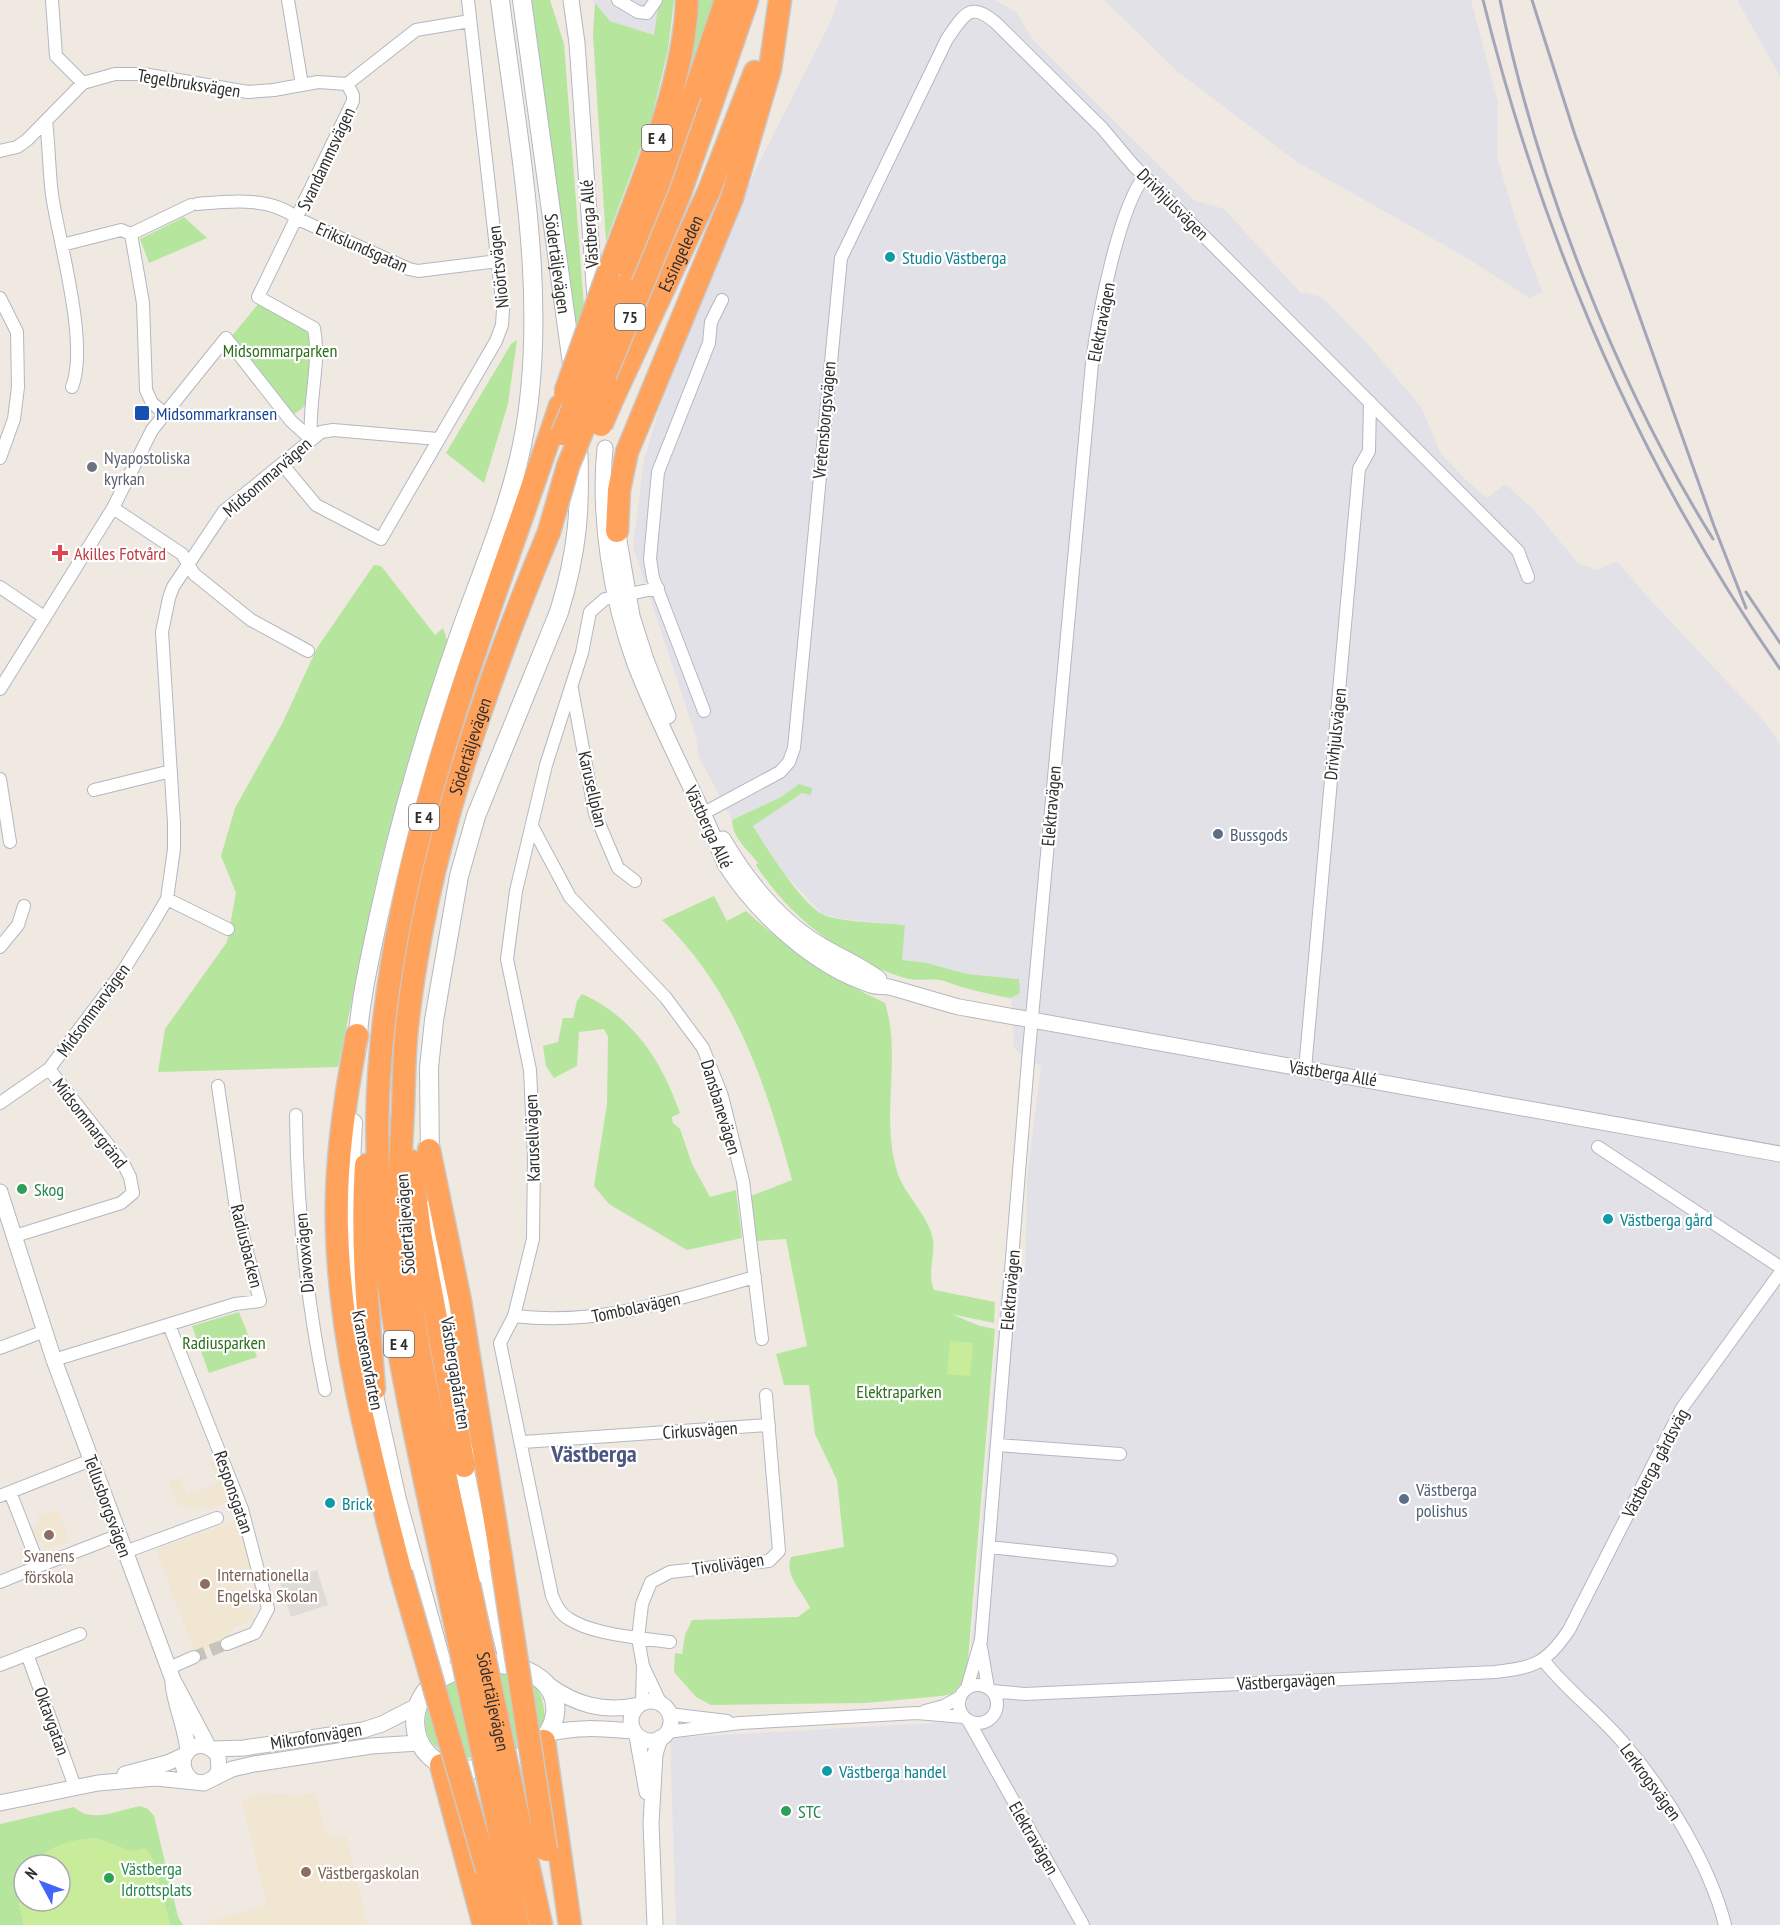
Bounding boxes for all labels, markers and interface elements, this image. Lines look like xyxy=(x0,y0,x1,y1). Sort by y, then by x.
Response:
street label: Tegelbruksvägen xyxy=(136,64,242,102)
street label: Svandammsvägen xyxy=(292,104,360,214)
road number: E 4 xyxy=(642,125,672,151)
street label: Drivhjulsvägen xyxy=(1132,163,1214,245)
street label: Västberga Allé xyxy=(574,179,604,270)
street label: Essingeleden xyxy=(652,211,708,295)
street label: Södertäljevägen xyxy=(540,212,576,315)
street label: Erikslundsgatan xyxy=(312,216,412,278)
street label: Nioörtsvägen xyxy=(482,225,514,309)
place label: Studio Västberga xyxy=(902,246,1006,269)
marker: Studio Västberga xyxy=(883,250,897,264)
street label: Elektravägen xyxy=(1082,280,1120,364)
road number: 75 xyxy=(615,304,645,330)
park label: Midsommarparken xyxy=(223,339,337,362)
street label: Vretensborgsvägen xyxy=(807,360,841,481)
place label: Midsommarkransen xyxy=(156,402,277,425)
marker: Midsommarkransen xyxy=(133,404,151,422)
street label: Midsommarvägen xyxy=(218,432,316,522)
place label: Nyapostoliska kyrkan xyxy=(104,446,190,490)
marker: Nyapostoliska kyrkan xyxy=(85,460,99,474)
place label: Akilles Fotvård xyxy=(74,542,166,565)
marker: Akilles Fotvård xyxy=(51,544,69,562)
street label: Drivhjulsvägen xyxy=(1319,687,1351,781)
street label: Södertäljevägen xyxy=(443,694,496,797)
street label: Karusellplan xyxy=(573,749,613,829)
street label: Elektravägen xyxy=(1036,765,1066,847)
street label: Västberga Allé xyxy=(679,781,738,872)
road number: E 4 xyxy=(409,804,439,830)
place label: Bussgods xyxy=(1230,823,1288,846)
marker: Bussgods xyxy=(1211,827,1225,841)
street label: Midsommarvägen xyxy=(51,959,135,1061)
street label: Västberga Allé xyxy=(1286,1055,1379,1091)
street label: Dansbanevägen xyxy=(696,1057,746,1157)
street label: Midsommargränd xyxy=(48,1073,132,1173)
street label: Karusellvägen xyxy=(519,1094,545,1182)
street label: Södertäljevägen xyxy=(390,1173,420,1275)
place label: Skog xyxy=(34,1178,64,1201)
marker: Skog xyxy=(15,1182,29,1196)
street label: Radiusbacken xyxy=(226,1202,268,1290)
place label: Västberga gård xyxy=(1619,1208,1713,1231)
street label: Diavoxvägen xyxy=(289,1212,319,1294)
marker: Västberga gård xyxy=(1601,1212,1615,1226)
street label: Elektravägen xyxy=(995,1249,1025,1331)
street label: Tombolavägen xyxy=(590,1286,682,1328)
street label: Kransenavfarten xyxy=(347,1308,389,1412)
street label: Västbergapåfarten xyxy=(436,1314,476,1431)
park label: Radiusparken xyxy=(182,1331,266,1354)
road number: E 4 xyxy=(384,1331,414,1357)
park label: Elektraparken xyxy=(856,1380,942,1403)
street label: Västberga gårdsväg xyxy=(1616,1404,1693,1523)
street label: Cirkusvägen xyxy=(662,1416,738,1444)
district label: Västberga xyxy=(550,1438,637,1469)
street label: Responsgatan xyxy=(209,1448,259,1536)
street label: Tellusborgsvägen xyxy=(79,1452,137,1560)
place label: Västberga polishus xyxy=(1415,1478,1477,1522)
place label: Brick xyxy=(342,1492,373,1515)
marker: Västberga polishus xyxy=(1397,1492,1411,1506)
marker: Brick xyxy=(323,1496,337,1510)
marker: Svanens förskola xyxy=(42,1528,56,1542)
place label: Svanens förskola xyxy=(23,1544,75,1588)
street label: Tivolivägen xyxy=(691,1548,765,1580)
place label: Internationella Engelska Skolan xyxy=(217,1563,318,1607)
marker: Internationella Engelska Skolan xyxy=(198,1577,212,1591)
street label: Södertäljevägen xyxy=(472,1650,515,1753)
street label: Västbergavägen xyxy=(1235,1667,1336,1695)
street label: Oktavgatan xyxy=(29,1684,75,1758)
street label: Mikrofonvägen xyxy=(269,1717,363,1755)
street label: Lerkrogsvägen xyxy=(1615,1739,1687,1825)
place label: Västberga handel xyxy=(838,1760,947,1783)
marker: Västberga handel xyxy=(820,1764,834,1778)
street label: Elektravägen xyxy=(1004,1797,1064,1879)
place label: STC xyxy=(798,1800,821,1823)
marker: STC xyxy=(779,1804,793,1818)
north arrow xyxy=(12,1853,72,1913)
place label: Västberga Idrottsplats xyxy=(120,1857,192,1901)
place label: Västbergaskolan xyxy=(317,1861,419,1884)
text: N xyxy=(20,1863,41,1883)
marker: Västbergaskolan xyxy=(299,1865,313,1879)
marker: Västberga Idrottsplats xyxy=(102,1871,116,1885)

